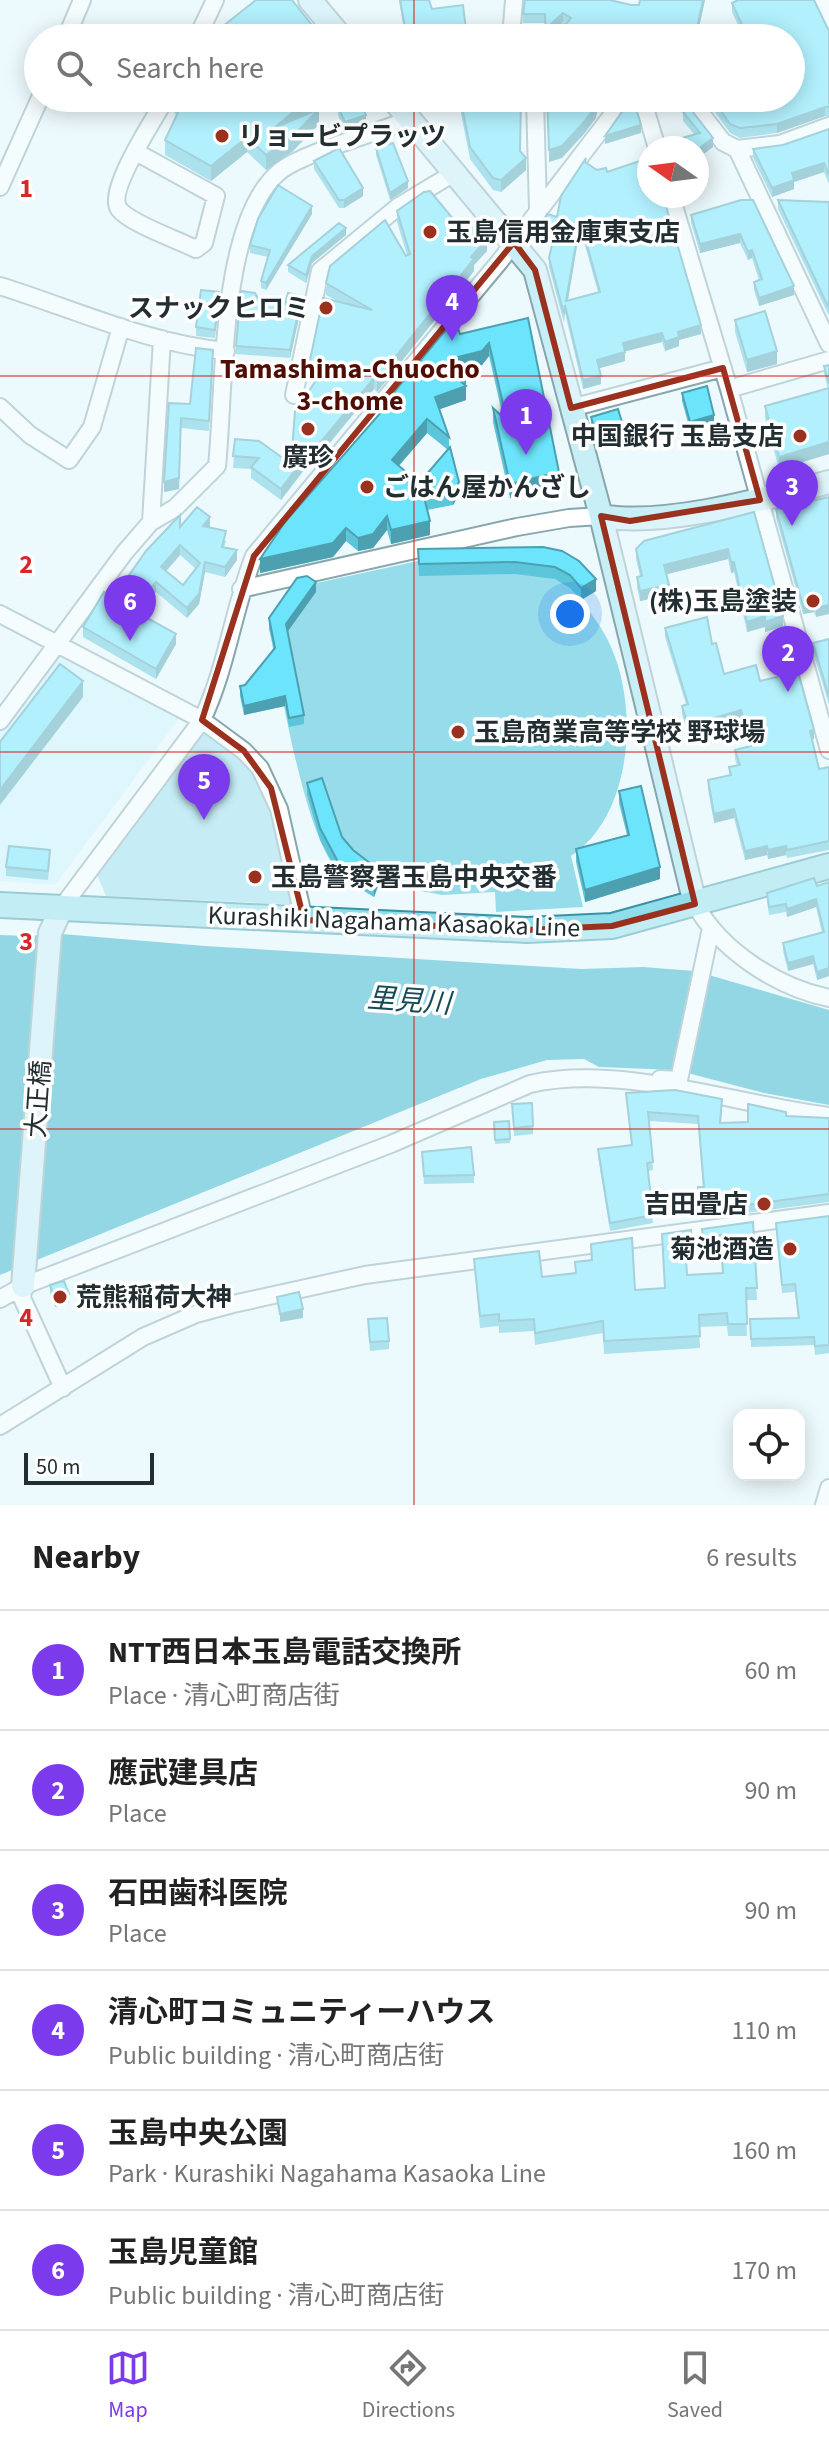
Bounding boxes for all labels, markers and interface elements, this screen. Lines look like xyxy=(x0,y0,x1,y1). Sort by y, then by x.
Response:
search box xyxy=(24,24,805,112)
icon: search xyxy=(52,46,96,90)
text: Search here xyxy=(116,47,264,90)
place label: リョービプラッツ xyxy=(238,118,446,155)
marker: リョービプラッツ xyxy=(213,127,231,145)
north arrow xyxy=(637,136,709,208)
text: 1 xyxy=(19,170,33,207)
place label: 玉島信用金庫東支店 xyxy=(446,214,680,251)
marker: 玉島信用金庫東支店 xyxy=(421,223,439,241)
pin: 4 xyxy=(426,275,478,341)
place label: スナックヒロミ xyxy=(128,290,310,327)
marker: スナックヒロミ xyxy=(317,299,335,317)
district label: Tamashima-Chuocho 3-chome xyxy=(220,349,480,421)
pin: 1 xyxy=(500,389,552,455)
place label: 中国銀行 玉島支店 xyxy=(571,418,784,455)
marker: 廣珍 xyxy=(299,420,317,438)
marker: 中国銀行 玉島支店 xyxy=(791,427,809,445)
place label: 廣珍 xyxy=(282,439,334,476)
pin: 3 xyxy=(766,460,818,526)
place label: ごはん屋かんざし xyxy=(383,469,591,506)
marker: ごはん屋かんざし xyxy=(358,478,376,496)
text: 2 xyxy=(19,546,33,583)
pin: 6 xyxy=(104,575,156,641)
place label: (株)玉島塗装 xyxy=(649,583,797,620)
marker: (株)玉島塗装 xyxy=(804,592,822,610)
your location xyxy=(550,594,590,634)
pin: 2 xyxy=(762,626,814,692)
place label: 玉島商業高等学校 野球場 xyxy=(474,714,765,751)
marker: 玉島商業高等学校 野球場 xyxy=(449,723,467,741)
pin: 5 xyxy=(178,754,230,820)
place label: 玉島警察署玉島中央交番 xyxy=(271,859,557,896)
marker: 玉島警察署玉島中央交番 xyxy=(246,868,264,886)
street label: Kurashiki Nagahama Kasaoka Line xyxy=(207,897,581,946)
text: 3 xyxy=(19,923,33,960)
water label: 里見川 xyxy=(366,978,455,1024)
street label: 大正橋 xyxy=(17,1059,60,1139)
place label: 吉田畳店 xyxy=(644,1186,748,1223)
marker: 吉田畳店 xyxy=(755,1195,773,1213)
place label: 菊池酒造 xyxy=(670,1231,774,1268)
marker: 菊池酒造 xyxy=(781,1240,799,1258)
place label: 荒熊稲荷大神 xyxy=(76,1279,232,1316)
marker: 荒熊稲荷大神 xyxy=(51,1288,69,1306)
text: 4 xyxy=(19,1299,33,1336)
map controls xyxy=(733,1409,805,1481)
button: locate xyxy=(733,1409,805,1481)
scale bar xyxy=(24,1449,154,1485)
text: 50 m xyxy=(36,1451,81,1483)
text: Nearby xyxy=(32,1533,140,1582)
text: 6 results xyxy=(706,1539,797,1576)
text: NTT西日本玉島電話交換所 xyxy=(108,1631,461,1674)
text: 1 xyxy=(51,1652,65,1689)
text: 60 m xyxy=(744,1652,797,1689)
text: Place · 清心町商店街 xyxy=(108,1677,340,1714)
text: 應武建具店 xyxy=(108,1752,258,1795)
text: 2 xyxy=(51,1772,65,1809)
text: 90 m xyxy=(744,1772,797,1809)
text: Place xyxy=(108,1795,167,1832)
text: 石田歯科医院 xyxy=(108,1872,288,1915)
text: 3 xyxy=(51,1892,65,1929)
text: 90 m xyxy=(744,1892,797,1929)
text: Place xyxy=(108,1915,167,1952)
text: 清心町コミュニティーハウス xyxy=(108,1991,496,2034)
text: 4 xyxy=(51,2012,65,2049)
text: 110 m xyxy=(731,2012,797,2049)
text: Public building · 清心町商店街 xyxy=(108,2037,444,2074)
text: 玉島中央公園 xyxy=(108,2112,288,2155)
text: 5 xyxy=(51,2132,65,2169)
text: 160 m xyxy=(731,2132,797,2169)
text: Park · Kurashiki Nagahama Kasaoka Line xyxy=(108,2155,546,2192)
text: 玉島児童館 xyxy=(108,2231,258,2274)
text: 6 xyxy=(51,2252,65,2289)
text: 170 m xyxy=(731,2252,797,2289)
text: Public building · 清心町商店街 xyxy=(108,2277,444,2314)
tab: Map xyxy=(106,2346,150,2426)
tab: Directions xyxy=(362,2346,455,2426)
tab: Saved xyxy=(667,2346,723,2426)

